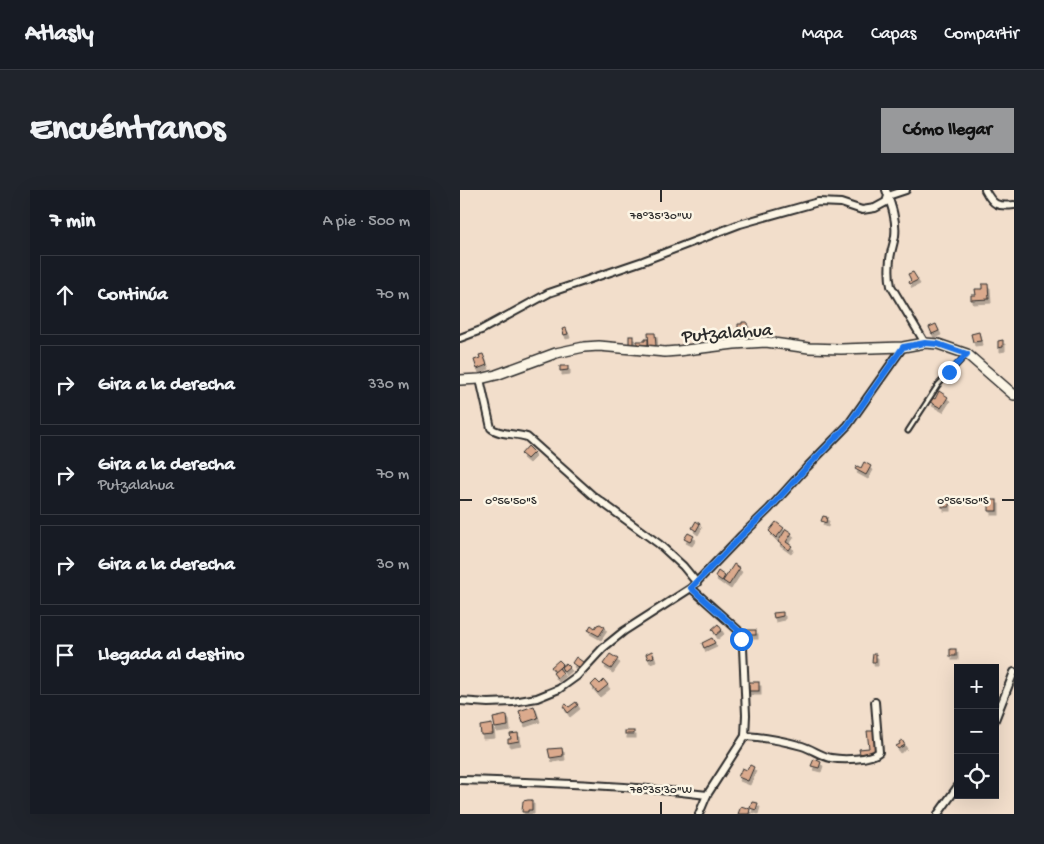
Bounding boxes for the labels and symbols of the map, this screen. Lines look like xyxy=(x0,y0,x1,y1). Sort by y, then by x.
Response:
text: 78°35'30"W xyxy=(629,210,692,224)
street label: Putzalahua xyxy=(680,320,775,349)
route end xyxy=(938,361,961,384)
text: 0°56'50"S xyxy=(485,495,537,509)
text: 0°56'50"S xyxy=(937,495,989,509)
route start xyxy=(730,628,753,651)
text: 78°35'30"W xyxy=(629,784,692,798)

